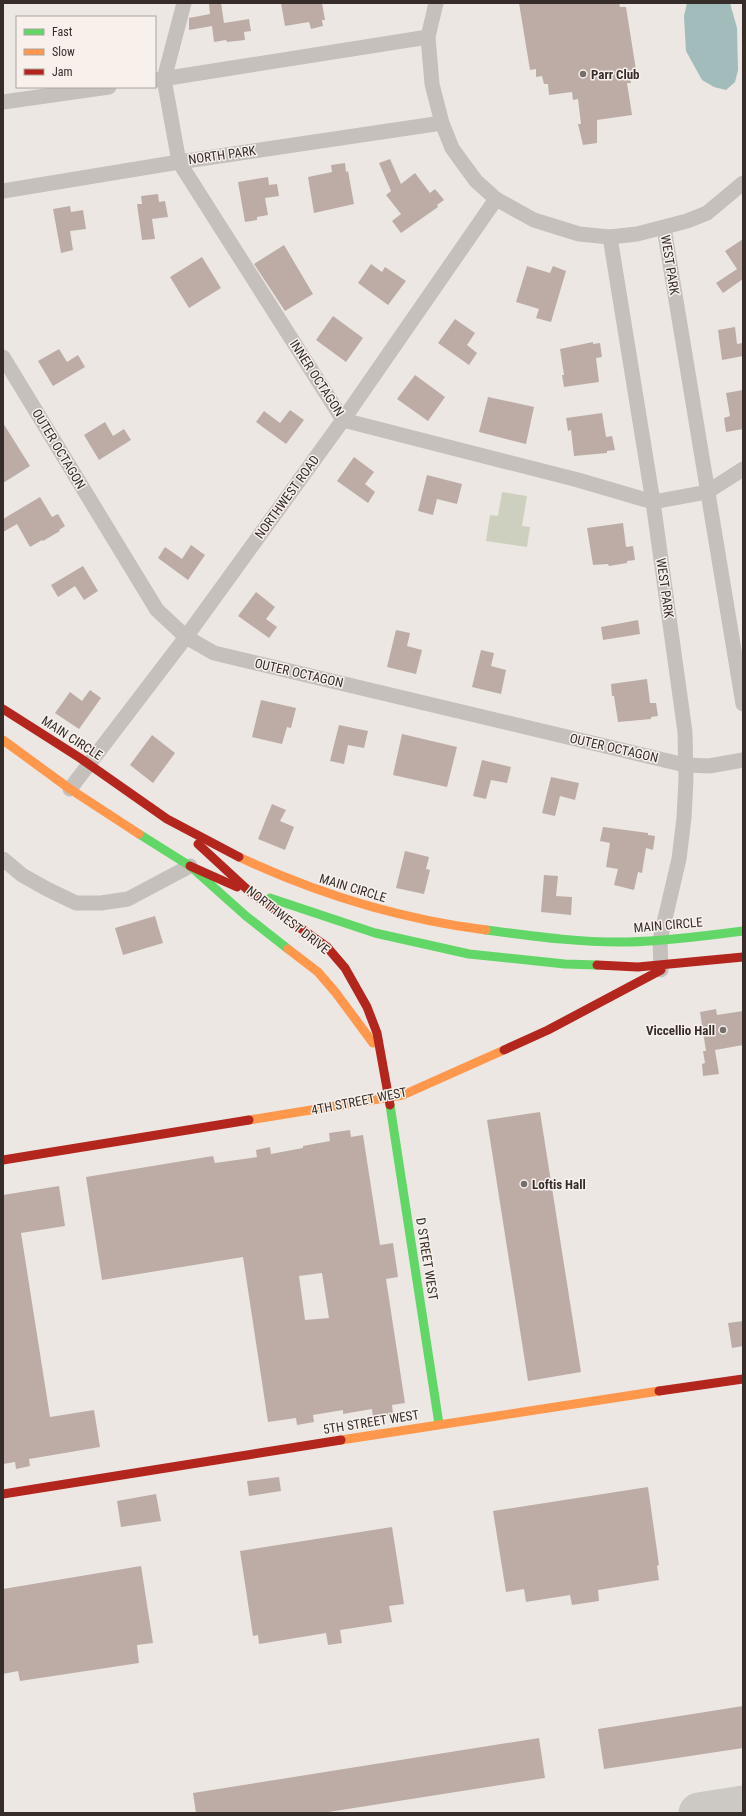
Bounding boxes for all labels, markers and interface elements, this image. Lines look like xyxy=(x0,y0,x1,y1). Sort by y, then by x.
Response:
legend xyxy=(16,16,156,88)
text: Fast xyxy=(52,25,73,39)
text: Slow xyxy=(52,45,75,59)
text: Jam xyxy=(52,65,73,79)
place label: Parr Club xyxy=(591,67,640,82)
marker: Parr Club xyxy=(578,69,588,79)
street label: NORTH PARK xyxy=(187,143,258,167)
street label: WEST PARK xyxy=(658,234,682,297)
street label: INNER OCTAGON xyxy=(287,337,347,419)
street label: OUTER OCTAGON xyxy=(29,406,89,492)
street label: NORTHWEST ROAD xyxy=(252,452,322,542)
street label: WEST PARK xyxy=(653,557,677,620)
street label: OUTER OCTAGON xyxy=(253,656,345,690)
street label: MAIN CIRCLE xyxy=(39,713,105,763)
street label: OUTER OCTAGON xyxy=(568,731,660,765)
street label: MAIN CIRCLE xyxy=(318,871,388,905)
street label: NORTHWEST DRIVE xyxy=(244,883,332,957)
street label: MAIN CIRCLE xyxy=(633,915,703,935)
place label: Viccellio Hall xyxy=(646,1023,715,1038)
marker: Viccellio Hall xyxy=(718,1025,728,1035)
street label: 4TH STREET WEST xyxy=(310,1084,408,1118)
place label: Loftis Hall xyxy=(532,1177,586,1192)
marker: Loftis Hall xyxy=(519,1179,529,1189)
street label: D STREET WEST xyxy=(413,1217,441,1302)
street label: 5TH STREET WEST xyxy=(322,1407,420,1437)

